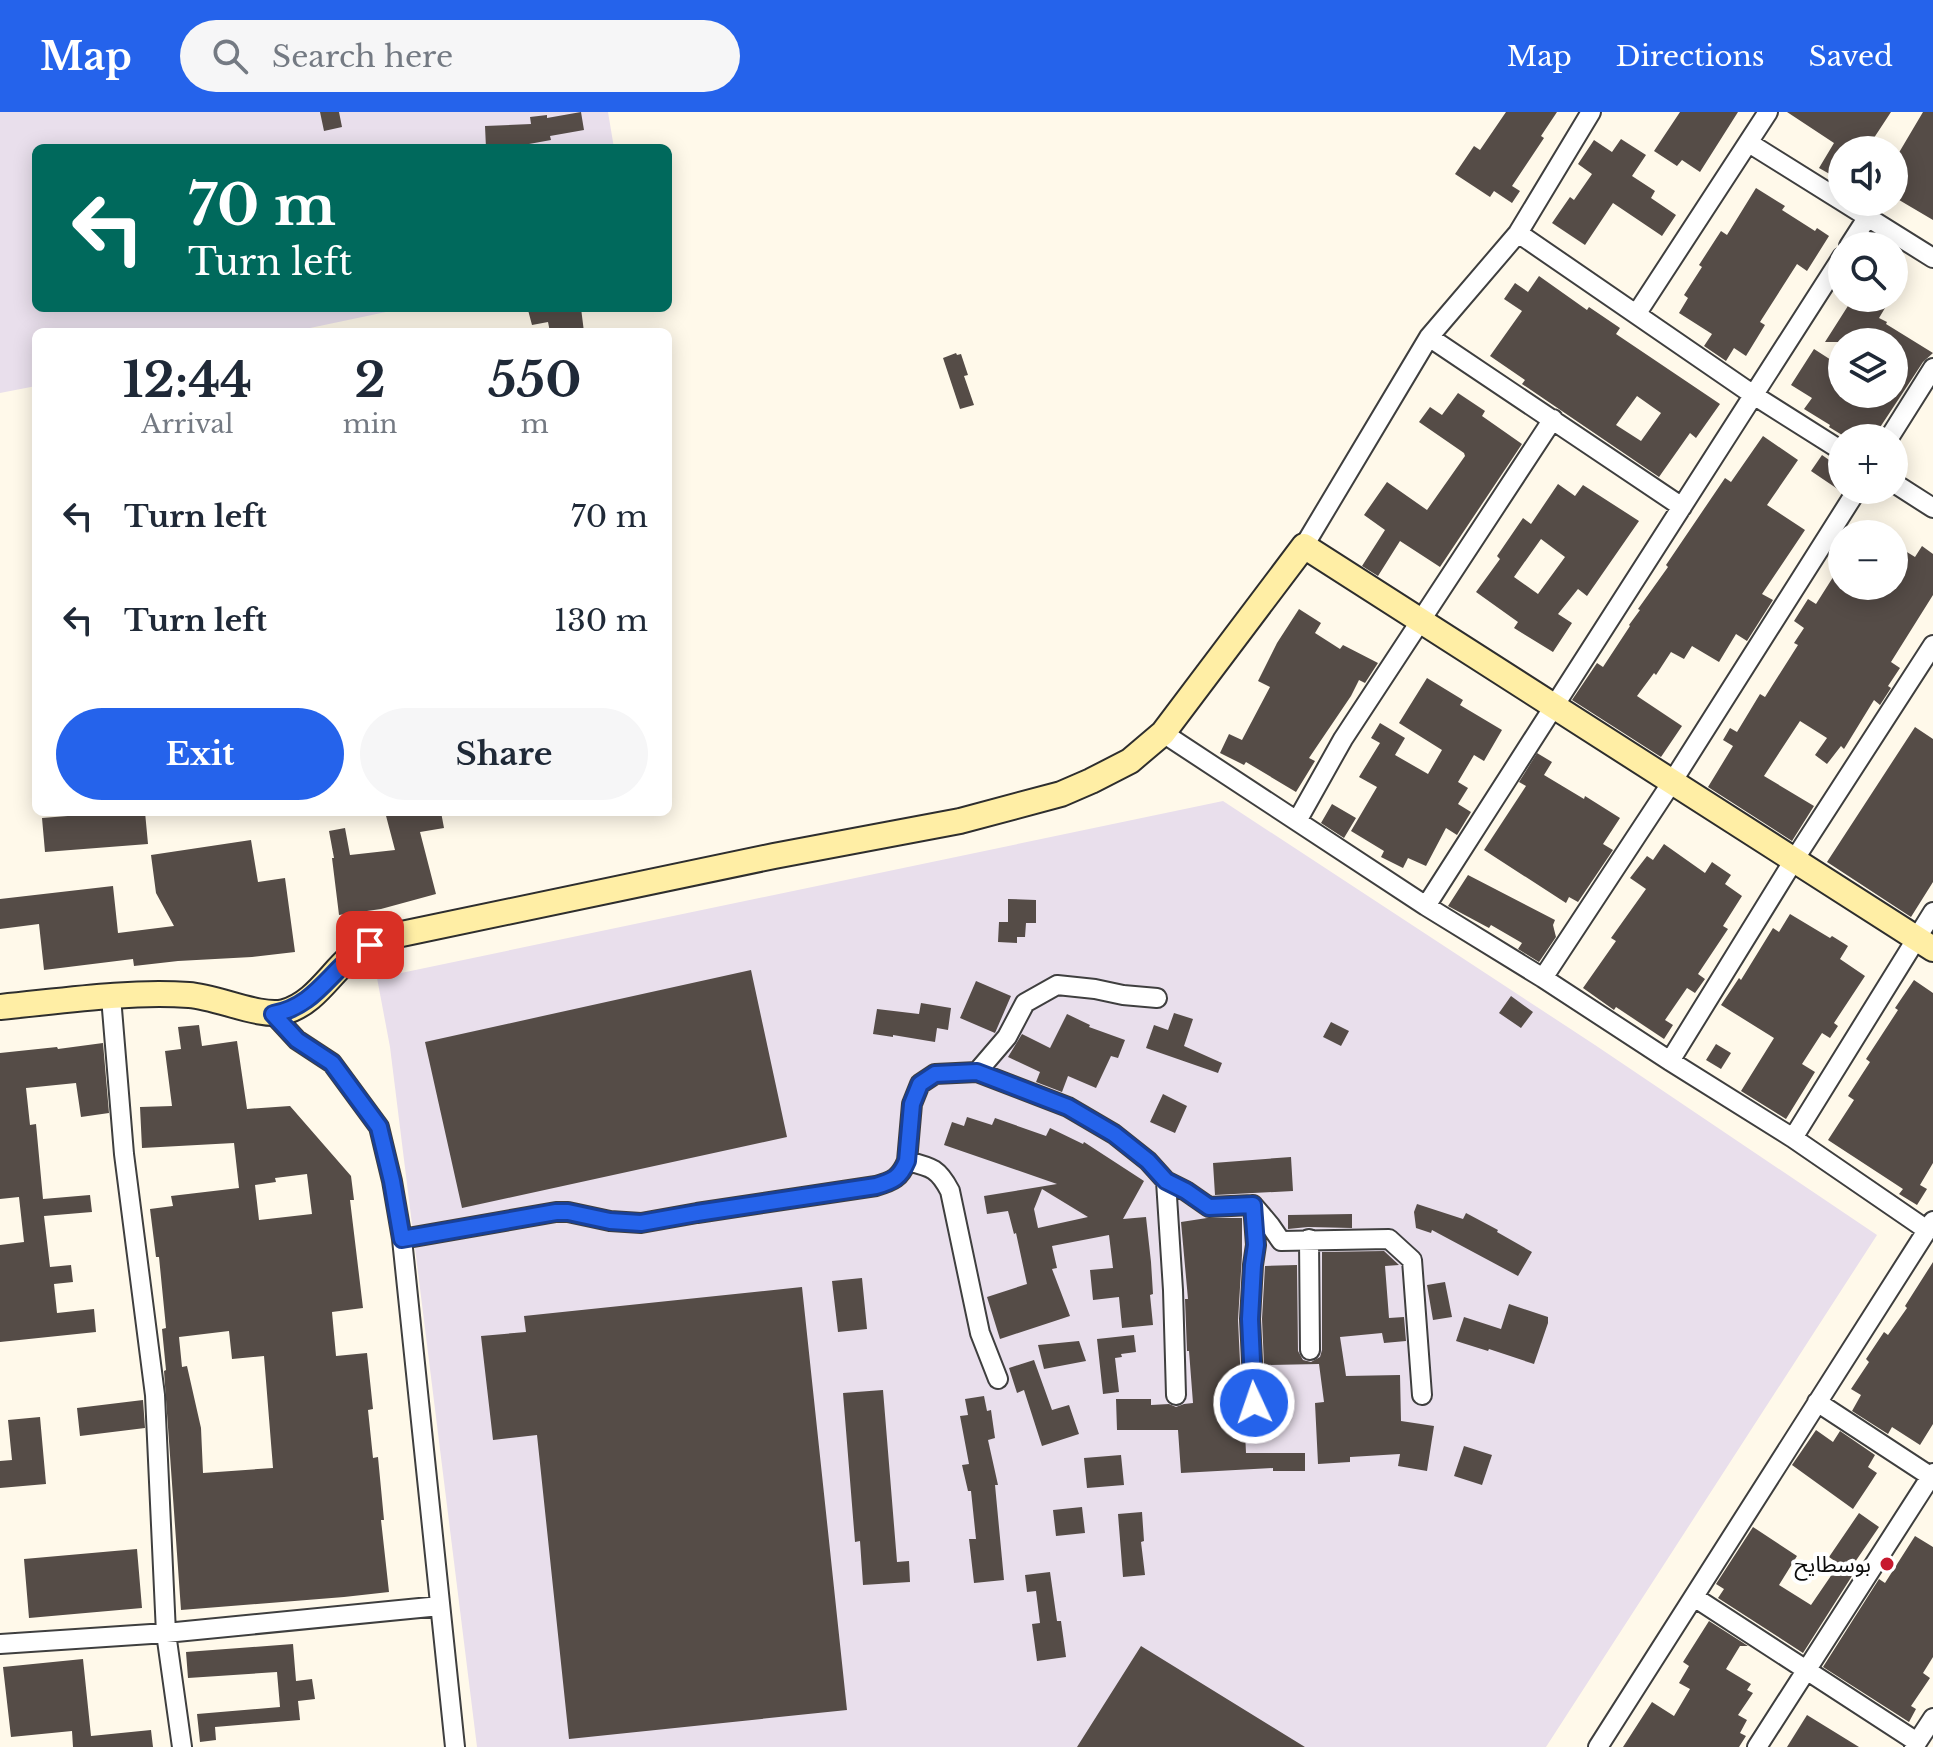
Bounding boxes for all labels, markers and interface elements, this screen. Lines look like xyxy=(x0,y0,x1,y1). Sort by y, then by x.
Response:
search box xyxy=(180,20,740,92)
text: Map xyxy=(40,33,132,80)
icon: search xyxy=(208,34,252,78)
text: Search here xyxy=(272,38,453,75)
text: Map xyxy=(1507,39,1572,74)
text: Directions xyxy=(1616,39,1765,74)
text: Saved xyxy=(1809,39,1893,74)
map controls xyxy=(1828,136,1908,600)
button: sound xyxy=(1828,136,1908,216)
text: 70 m xyxy=(188,171,336,240)
icon: left xyxy=(56,176,160,280)
button: search xyxy=(1828,232,1908,312)
text: Turn left xyxy=(188,240,352,285)
button: layers xyxy=(1828,328,1908,408)
text: 12:44 xyxy=(123,350,252,410)
text: 2 xyxy=(354,350,386,410)
text: 550 xyxy=(488,350,581,410)
text: Arrival xyxy=(141,408,233,440)
text: min xyxy=(343,408,397,440)
text: m xyxy=(521,408,549,440)
button: + xyxy=(1828,424,1908,504)
icon: left xyxy=(56,494,100,538)
text: Turn left xyxy=(124,498,267,535)
text: 70 m xyxy=(571,498,648,535)
button: − xyxy=(1828,520,1908,600)
icon: left xyxy=(56,598,100,642)
text: Turn left xyxy=(124,602,267,639)
text: 130 m xyxy=(554,602,648,639)
button: Exit xyxy=(56,708,344,800)
button: Share xyxy=(360,708,648,800)
pin xyxy=(336,911,404,979)
icon: arrive xyxy=(348,923,392,967)
position arrow xyxy=(1212,1361,1296,1445)
place label: بوسطايح xyxy=(1795,1551,1871,1581)
marker: بوسطايح xyxy=(1878,1555,1896,1573)

